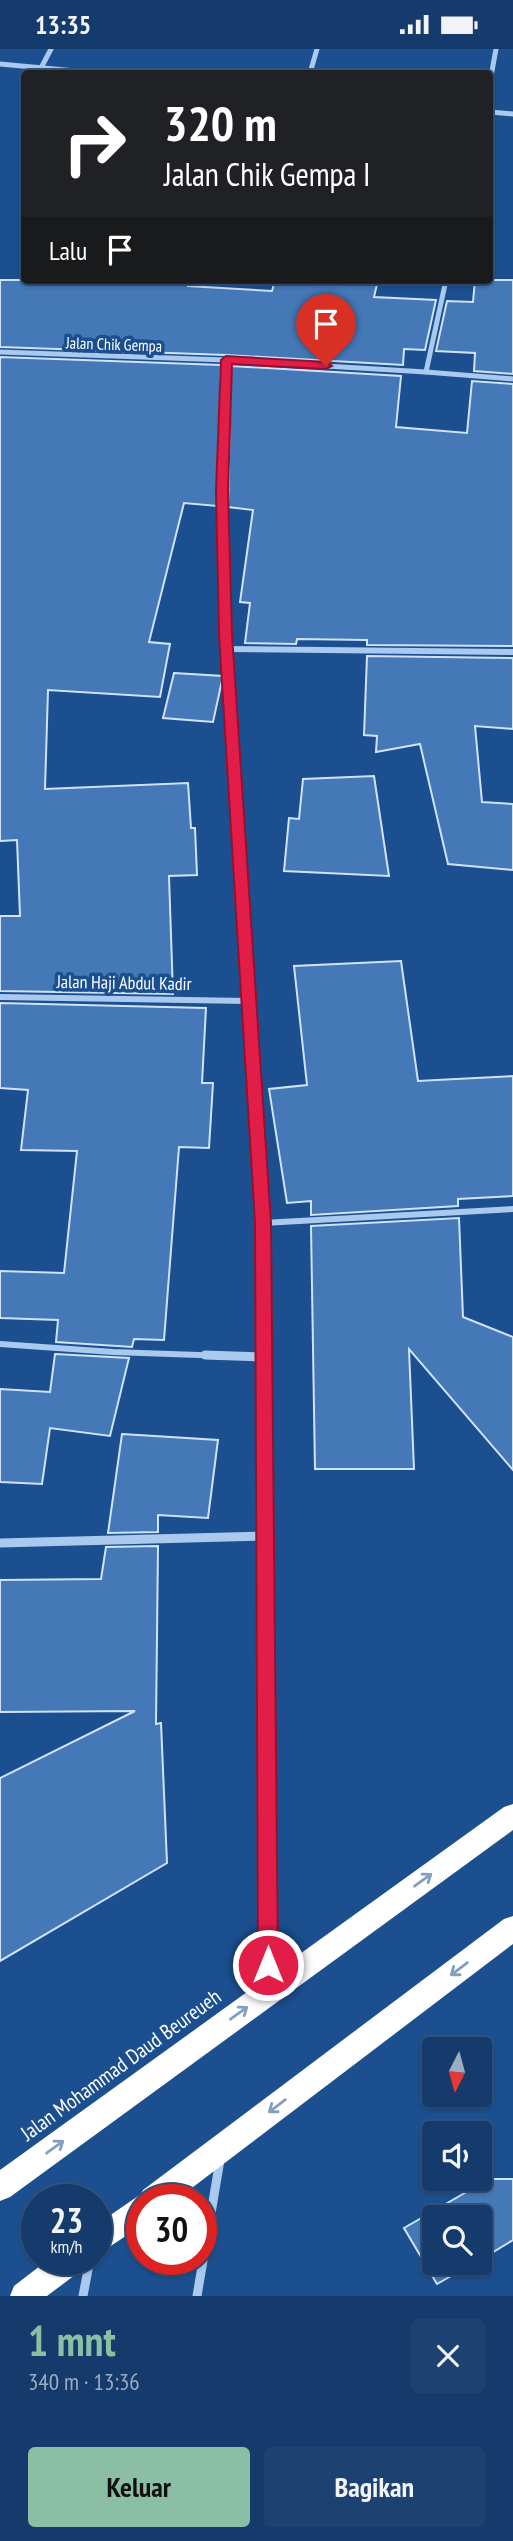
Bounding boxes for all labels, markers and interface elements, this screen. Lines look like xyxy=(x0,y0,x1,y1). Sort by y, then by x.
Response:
text: 13:35 xyxy=(35,8,91,41)
text: 320 m xyxy=(164,91,277,155)
icon: right xyxy=(49,98,140,189)
text: Jalan Chik Gempa I xyxy=(164,153,370,195)
icon: arrive xyxy=(101,231,139,269)
text: Lalu xyxy=(49,234,87,267)
pin xyxy=(296,294,356,366)
icon: arrive xyxy=(307,305,345,343)
street label: Jalan Chik Gempa xyxy=(65,332,162,356)
street label: Jalan Haji Abdul Kadir xyxy=(55,970,192,995)
one-way arrow xyxy=(414,1873,433,1888)
position arrow xyxy=(231,1928,305,2002)
one-way arrow xyxy=(449,1961,468,1976)
street label: Jalan Mohammad Daud Beureueh xyxy=(14,1983,226,2147)
one-way arrow xyxy=(229,2006,248,2021)
north arrow xyxy=(422,2037,492,2107)
map controls xyxy=(422,2037,492,2275)
one-way arrow xyxy=(269,2099,287,2114)
button: sound xyxy=(422,2121,492,2191)
one-way arrow xyxy=(45,2140,64,2154)
speed limit sign: 30 xyxy=(126,2184,217,2275)
text: 23 xyxy=(50,2197,83,2243)
button: search xyxy=(422,2205,492,2275)
text: km/h xyxy=(51,2235,82,2258)
text: 1 mnt xyxy=(28,2313,116,2368)
button: close xyxy=(411,2319,485,2393)
text: 340 m · 13:36 xyxy=(28,2367,140,2396)
button: Keluar xyxy=(28,2447,250,2527)
button: Bagikan xyxy=(264,2447,485,2527)

